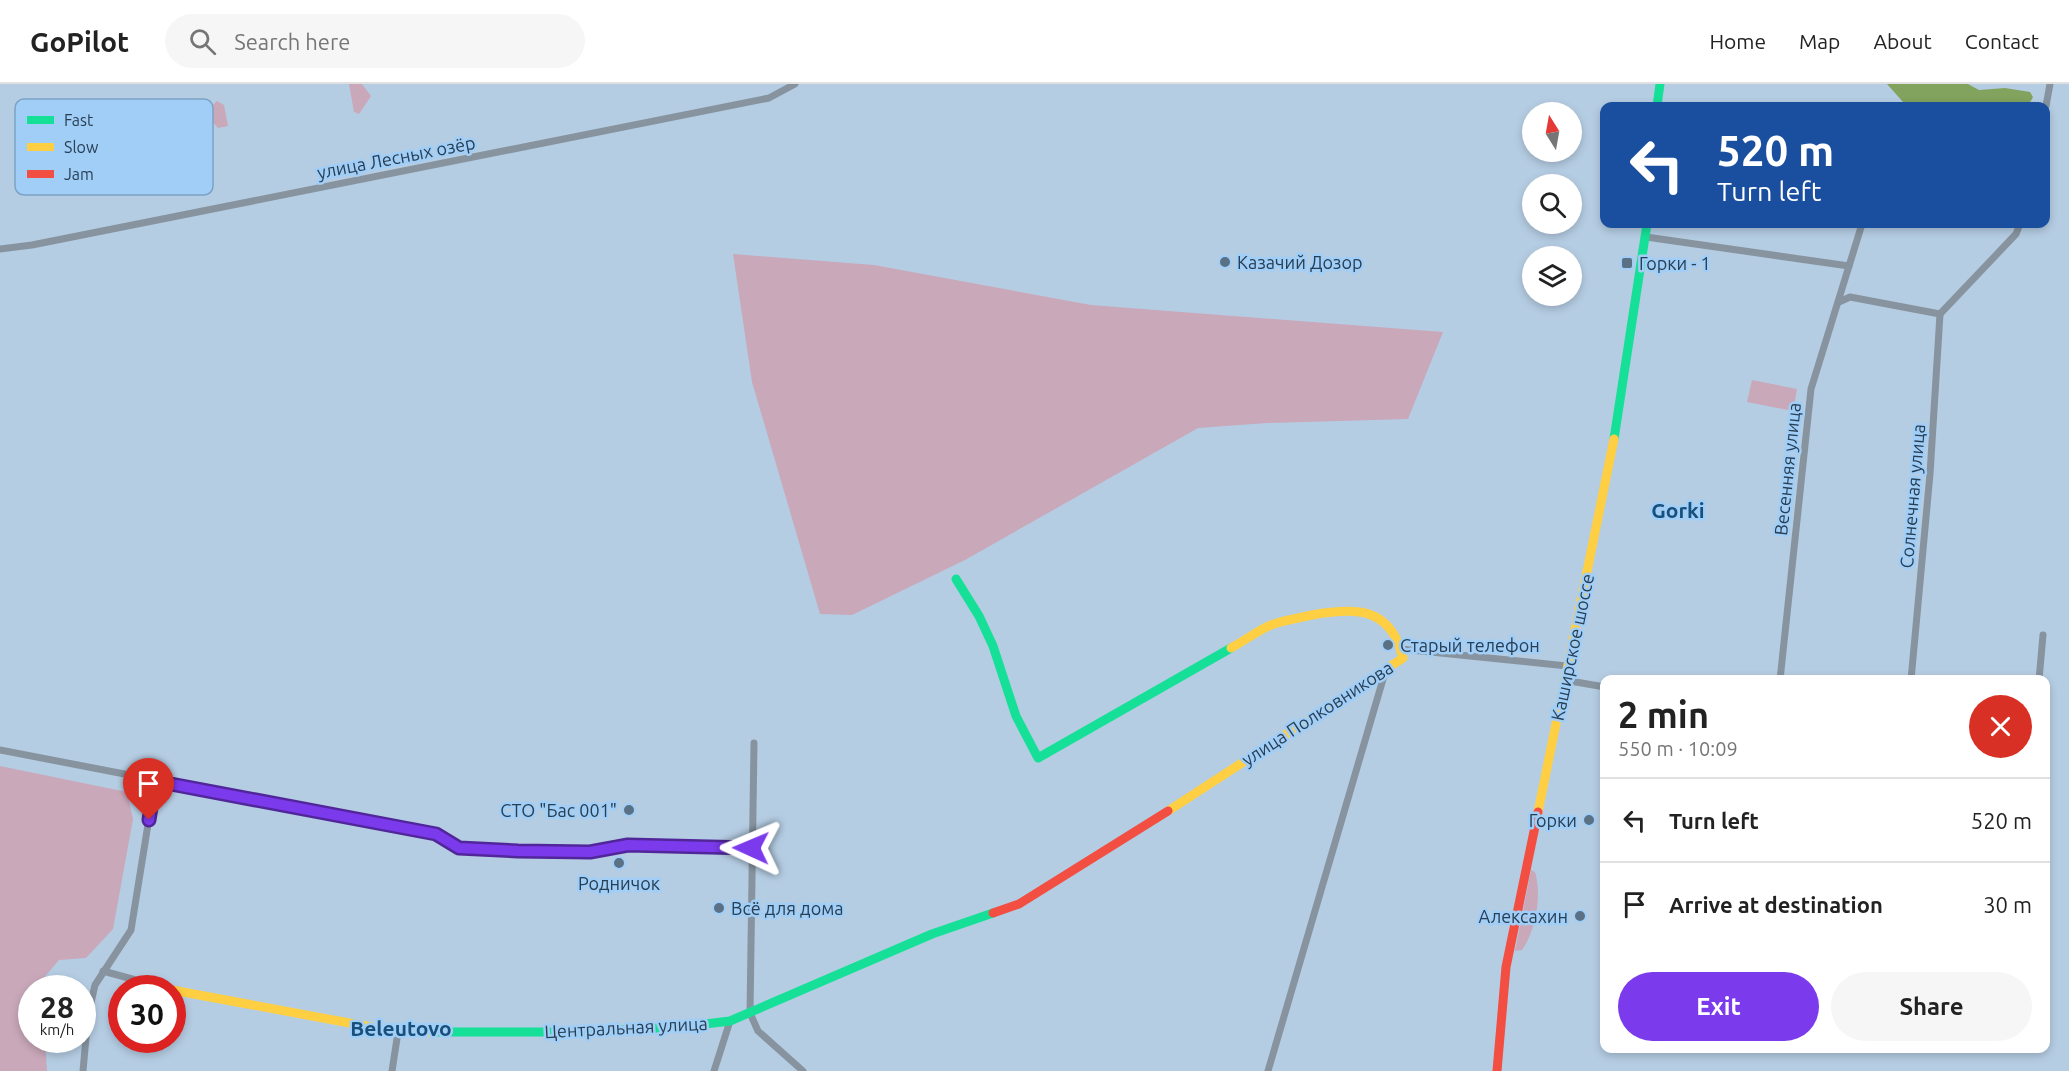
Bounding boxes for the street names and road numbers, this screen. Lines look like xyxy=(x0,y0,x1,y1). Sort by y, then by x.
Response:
street label: улица Лесных озёр xyxy=(315,132,477,182)
street label: Весенняя улица xyxy=(1770,402,1804,536)
street label: Солнечная улица xyxy=(1896,423,1928,569)
street label: Каширское шоссе xyxy=(1547,572,1597,722)
street label: улица Полковникова xyxy=(1238,657,1396,769)
street label: Центральная улица xyxy=(544,1013,708,1041)

